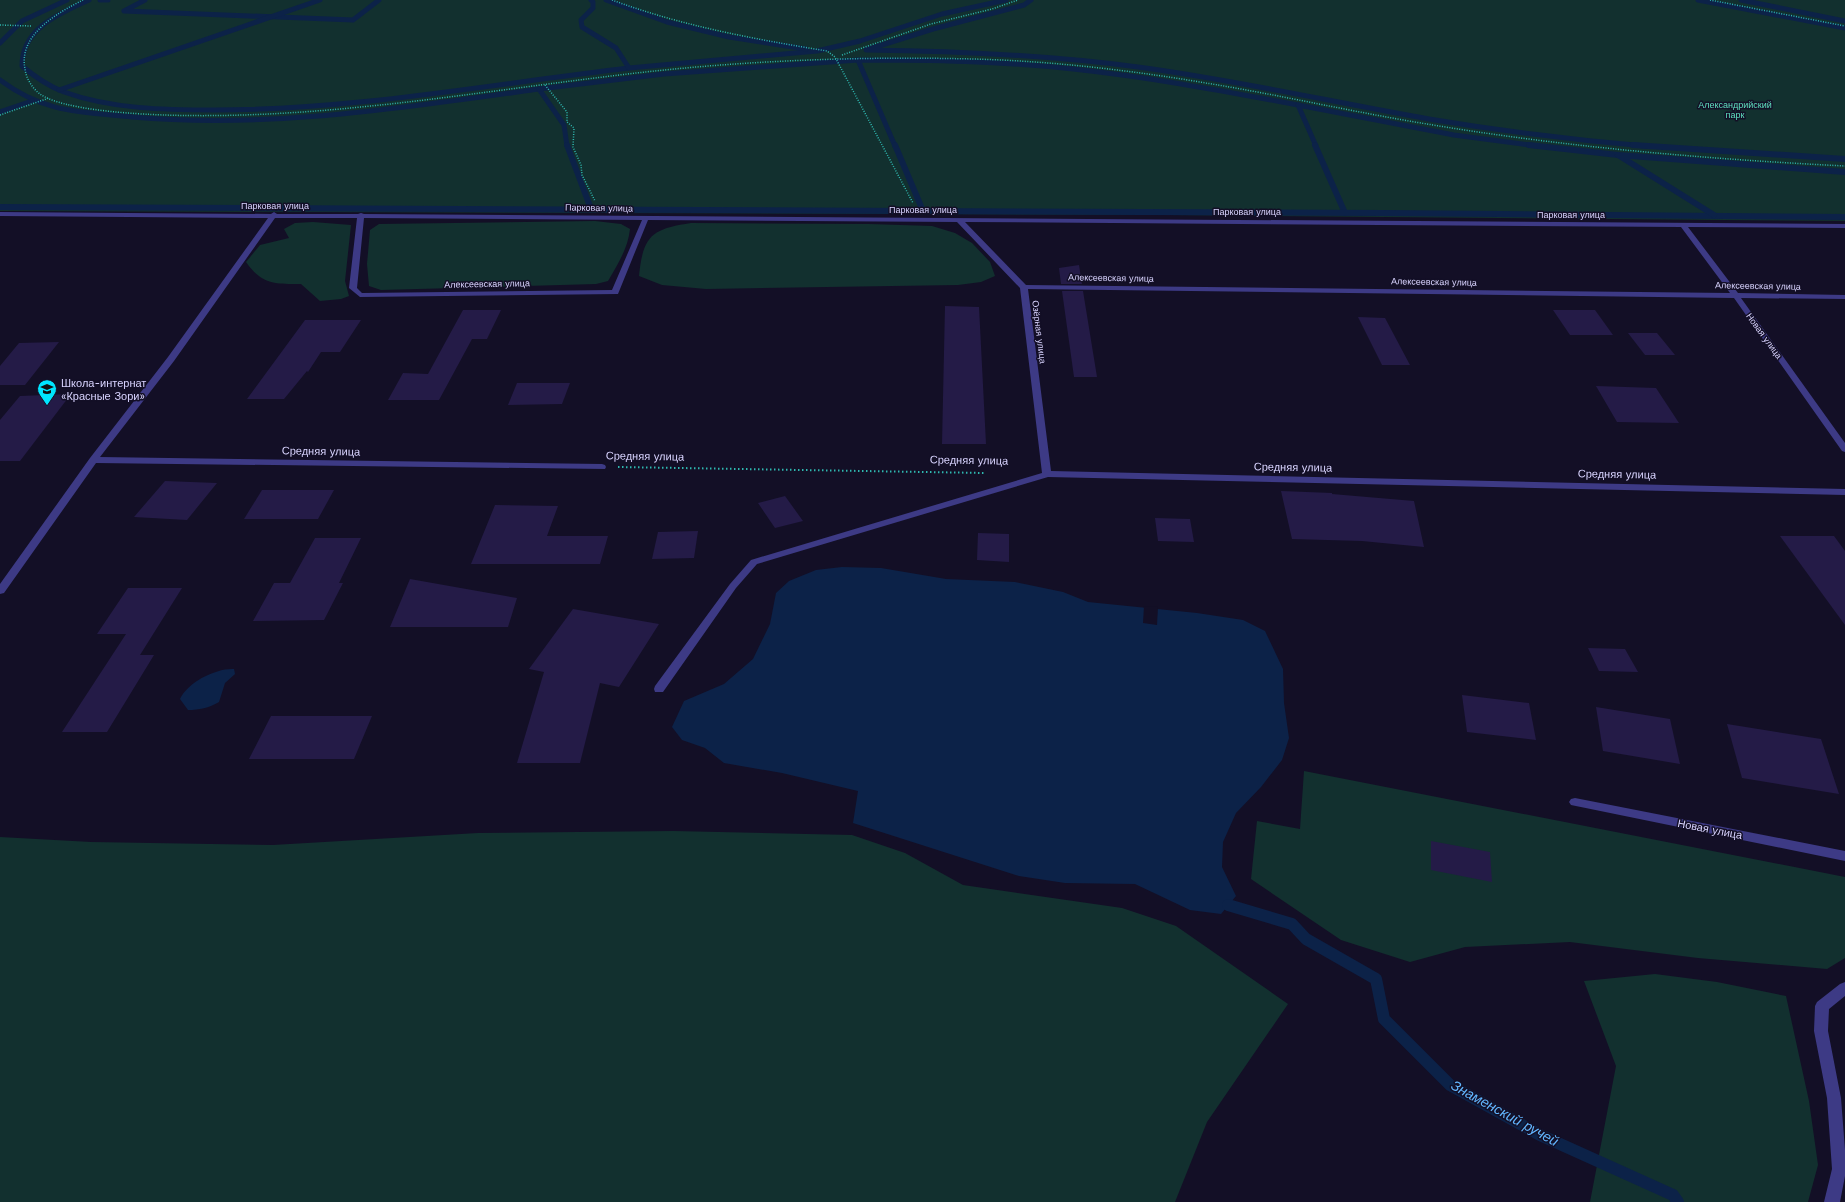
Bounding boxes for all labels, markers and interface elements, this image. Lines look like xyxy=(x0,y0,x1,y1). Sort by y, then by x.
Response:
park label: Александрийский парк xyxy=(1698,100,1772,120)
street label: Парковая улица xyxy=(241,201,309,211)
street label: Парковая улица xyxy=(565,202,633,214)
street label: Парковая улица xyxy=(889,205,957,215)
street label: Парковая улица xyxy=(1213,207,1281,217)
street label: Парковая улица xyxy=(1537,210,1605,220)
street label: Алексеевская улица xyxy=(1068,272,1154,284)
street label: Алексеевская улица xyxy=(1391,276,1477,288)
street label: Алексеевская улица xyxy=(444,278,530,290)
street label: Алексеевская улица xyxy=(1715,280,1801,292)
street label: Озёрная улица xyxy=(1030,300,1048,364)
street label: Новая улица xyxy=(1744,311,1784,361)
place label: Школа-интернат «Красные Зори» xyxy=(61,377,146,403)
school or university icon: Школа-интернат «Красные Зори» xyxy=(36,378,58,406)
street label: Средняя улица xyxy=(282,444,361,459)
street label: Средняя улица xyxy=(606,449,685,464)
street label: Средняя улица xyxy=(930,453,1009,468)
street label: Средняя улица xyxy=(1254,460,1333,475)
street label: Средняя улица xyxy=(1578,467,1657,482)
street label: Новая улица xyxy=(1676,817,1744,842)
water label: Знаменский ручей xyxy=(1449,1077,1562,1149)

